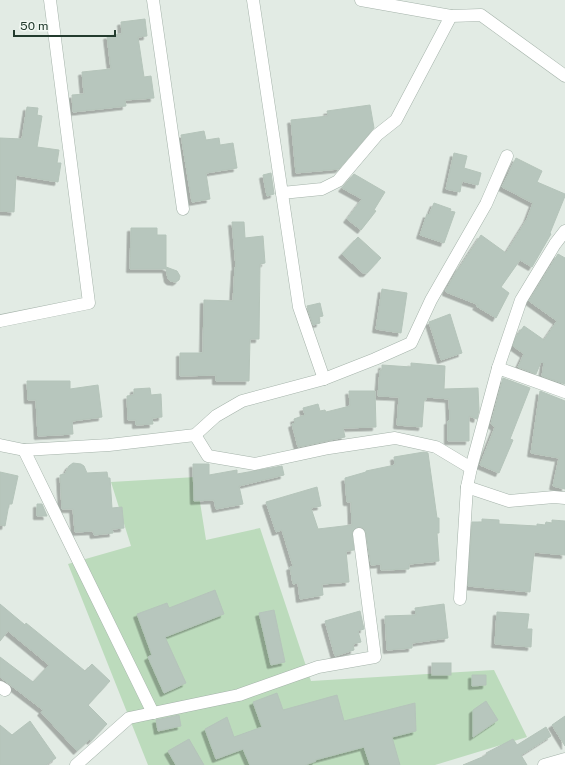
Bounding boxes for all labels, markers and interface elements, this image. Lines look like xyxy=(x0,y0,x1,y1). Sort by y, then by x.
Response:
scale bar xyxy=(14,12,115,38)
text: 50 m xyxy=(20,19,48,33)

